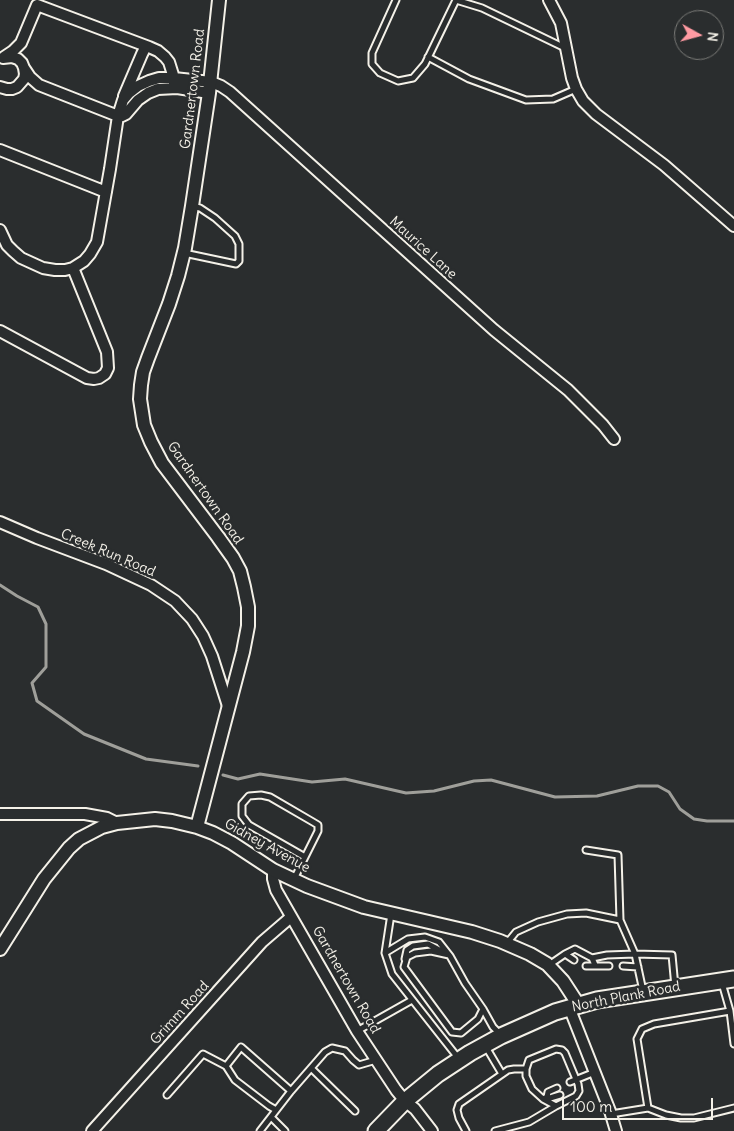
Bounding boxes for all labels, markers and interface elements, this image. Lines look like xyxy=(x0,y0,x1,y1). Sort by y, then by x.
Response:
north arrow xyxy=(674,10,724,60)
street label: Gardnertown Road xyxy=(177,28,209,150)
text: N xyxy=(703,31,722,43)
street label: Maurice Lane xyxy=(386,213,460,283)
street label: Gardnertown Road xyxy=(163,439,247,547)
street label: Creek Run Road xyxy=(58,525,158,581)
street label: Gidney Avenue xyxy=(221,816,313,876)
street label: Gardnertown Road xyxy=(308,923,384,1037)
street label: Grimm Road xyxy=(147,978,213,1048)
street label: North Plank Road xyxy=(570,978,682,1016)
scale bar xyxy=(564,1088,715,1120)
text: 100 m xyxy=(570,1097,612,1116)

